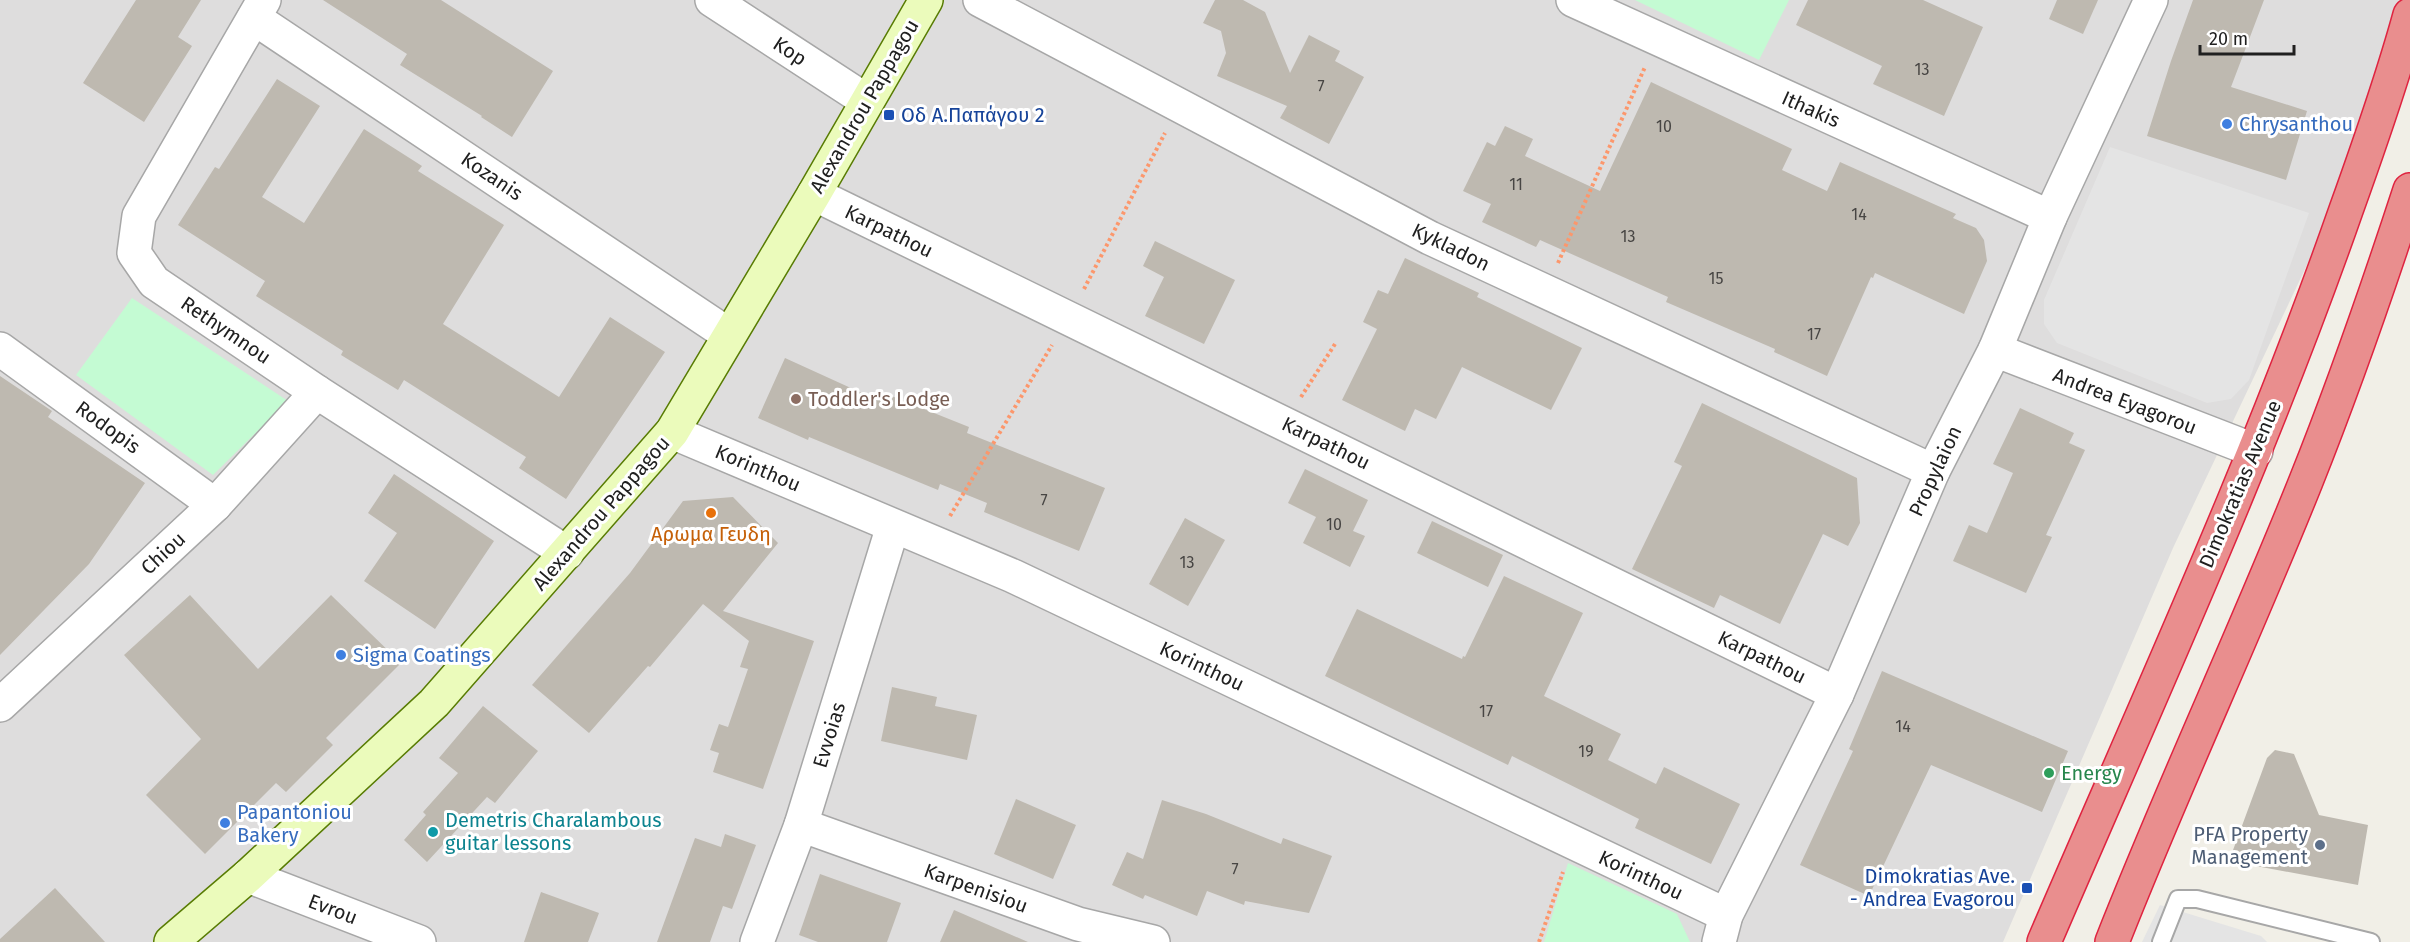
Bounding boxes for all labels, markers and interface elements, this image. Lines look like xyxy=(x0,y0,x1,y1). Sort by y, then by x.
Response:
street label: Alexandrou Pappagou xyxy=(804,15,924,197)
scale bar xyxy=(2200,18,2294,56)
text: 20 m xyxy=(2209,28,2248,50)
street label: Kop xyxy=(769,31,811,71)
house number: 13 xyxy=(1915,60,1929,79)
house number: 7 xyxy=(1317,77,1325,96)
street label: Ithakis xyxy=(1778,86,1844,132)
place label: Οδ Α.Παπάγου 2 xyxy=(901,103,1045,127)
marker: Οδ Α.Παπάγου 2 xyxy=(882,108,896,122)
place label: Chrysanthou xyxy=(2239,112,2353,136)
house number: 10 xyxy=(1656,117,1672,136)
marker: Chrysanthou xyxy=(2220,117,2234,131)
street label: Kozanis xyxy=(457,147,527,205)
house number: 11 xyxy=(1509,175,1523,194)
street label: Karpathou xyxy=(841,199,937,263)
house number: 14 xyxy=(1851,205,1867,224)
street label: Kykladon xyxy=(1408,218,1494,276)
house number: 13 xyxy=(1621,227,1635,246)
house number: 15 xyxy=(1709,269,1723,288)
street label: Rethymnou xyxy=(176,291,276,369)
house number: 17 xyxy=(1807,325,1821,344)
street label: Andrea Eyagorou xyxy=(2050,363,2200,439)
place label: Toddler's Lodge xyxy=(808,387,950,411)
marker: Toddler's Lodge xyxy=(789,392,803,406)
street label: Rodopis xyxy=(71,396,145,458)
street label: Dimokratias Avenue xyxy=(2194,396,2286,572)
street label: Karpathou xyxy=(1278,411,1374,475)
street label: Propylaion xyxy=(1904,422,1966,520)
street label: Alexandrou Pappagou xyxy=(527,431,675,595)
street label: Korinthou xyxy=(712,439,804,497)
house number: 7 xyxy=(1040,491,1048,510)
marker: Αρωμα Γευδη xyxy=(704,506,718,520)
house number: 10 xyxy=(1326,515,1342,534)
place label: Αρωμα Γευδη xyxy=(651,522,771,546)
street label: Chiou xyxy=(136,527,190,579)
house number: 13 xyxy=(1180,553,1194,572)
street label: Karpathou xyxy=(1714,625,1810,689)
street label: Korinthou xyxy=(1156,636,1248,696)
place label: Sigma Coatings xyxy=(353,643,491,667)
marker: Sigma Coatings xyxy=(334,648,348,662)
street label: Evvoias xyxy=(808,699,850,771)
house number: 17 xyxy=(1479,702,1493,721)
house number: 14 xyxy=(1895,717,1911,736)
house number: 19 xyxy=(1578,742,1594,761)
place label: Energy xyxy=(2061,761,2122,785)
marker: Energy xyxy=(2042,766,2056,780)
place label: Papantoniou Bakery xyxy=(237,800,352,847)
place label: Demetris Charalambous guitar lessons xyxy=(445,808,662,855)
marker: Papantoniou Bakery xyxy=(218,816,232,830)
place label: PFA Property Management xyxy=(2191,822,2309,869)
marker: Demetris Charalambous guitar lessons xyxy=(426,825,440,839)
marker: PFA Property Management xyxy=(2313,838,2327,852)
street label: Korinthou xyxy=(1595,845,1687,905)
street label: Karpenisiou xyxy=(921,858,1031,918)
house number: 7 xyxy=(1231,860,1239,879)
place label: Dimokratias Ave. - Andrea Evagorou xyxy=(1850,864,2015,911)
marker: Dimokratias Ave. - Andrea Evagorou xyxy=(2020,881,2034,895)
street label: Evrou xyxy=(305,889,361,929)

